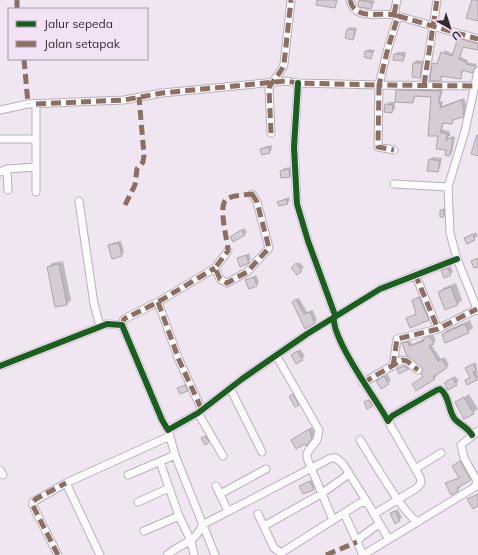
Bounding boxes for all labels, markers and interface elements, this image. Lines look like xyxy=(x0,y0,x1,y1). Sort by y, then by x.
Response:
legend xyxy=(8,8,148,60)
north arrow xyxy=(430,8,470,48)
text: Jalur sepeda xyxy=(44,16,113,31)
text: U xyxy=(449,28,464,44)
text: Jalan setapak xyxy=(44,36,121,51)

